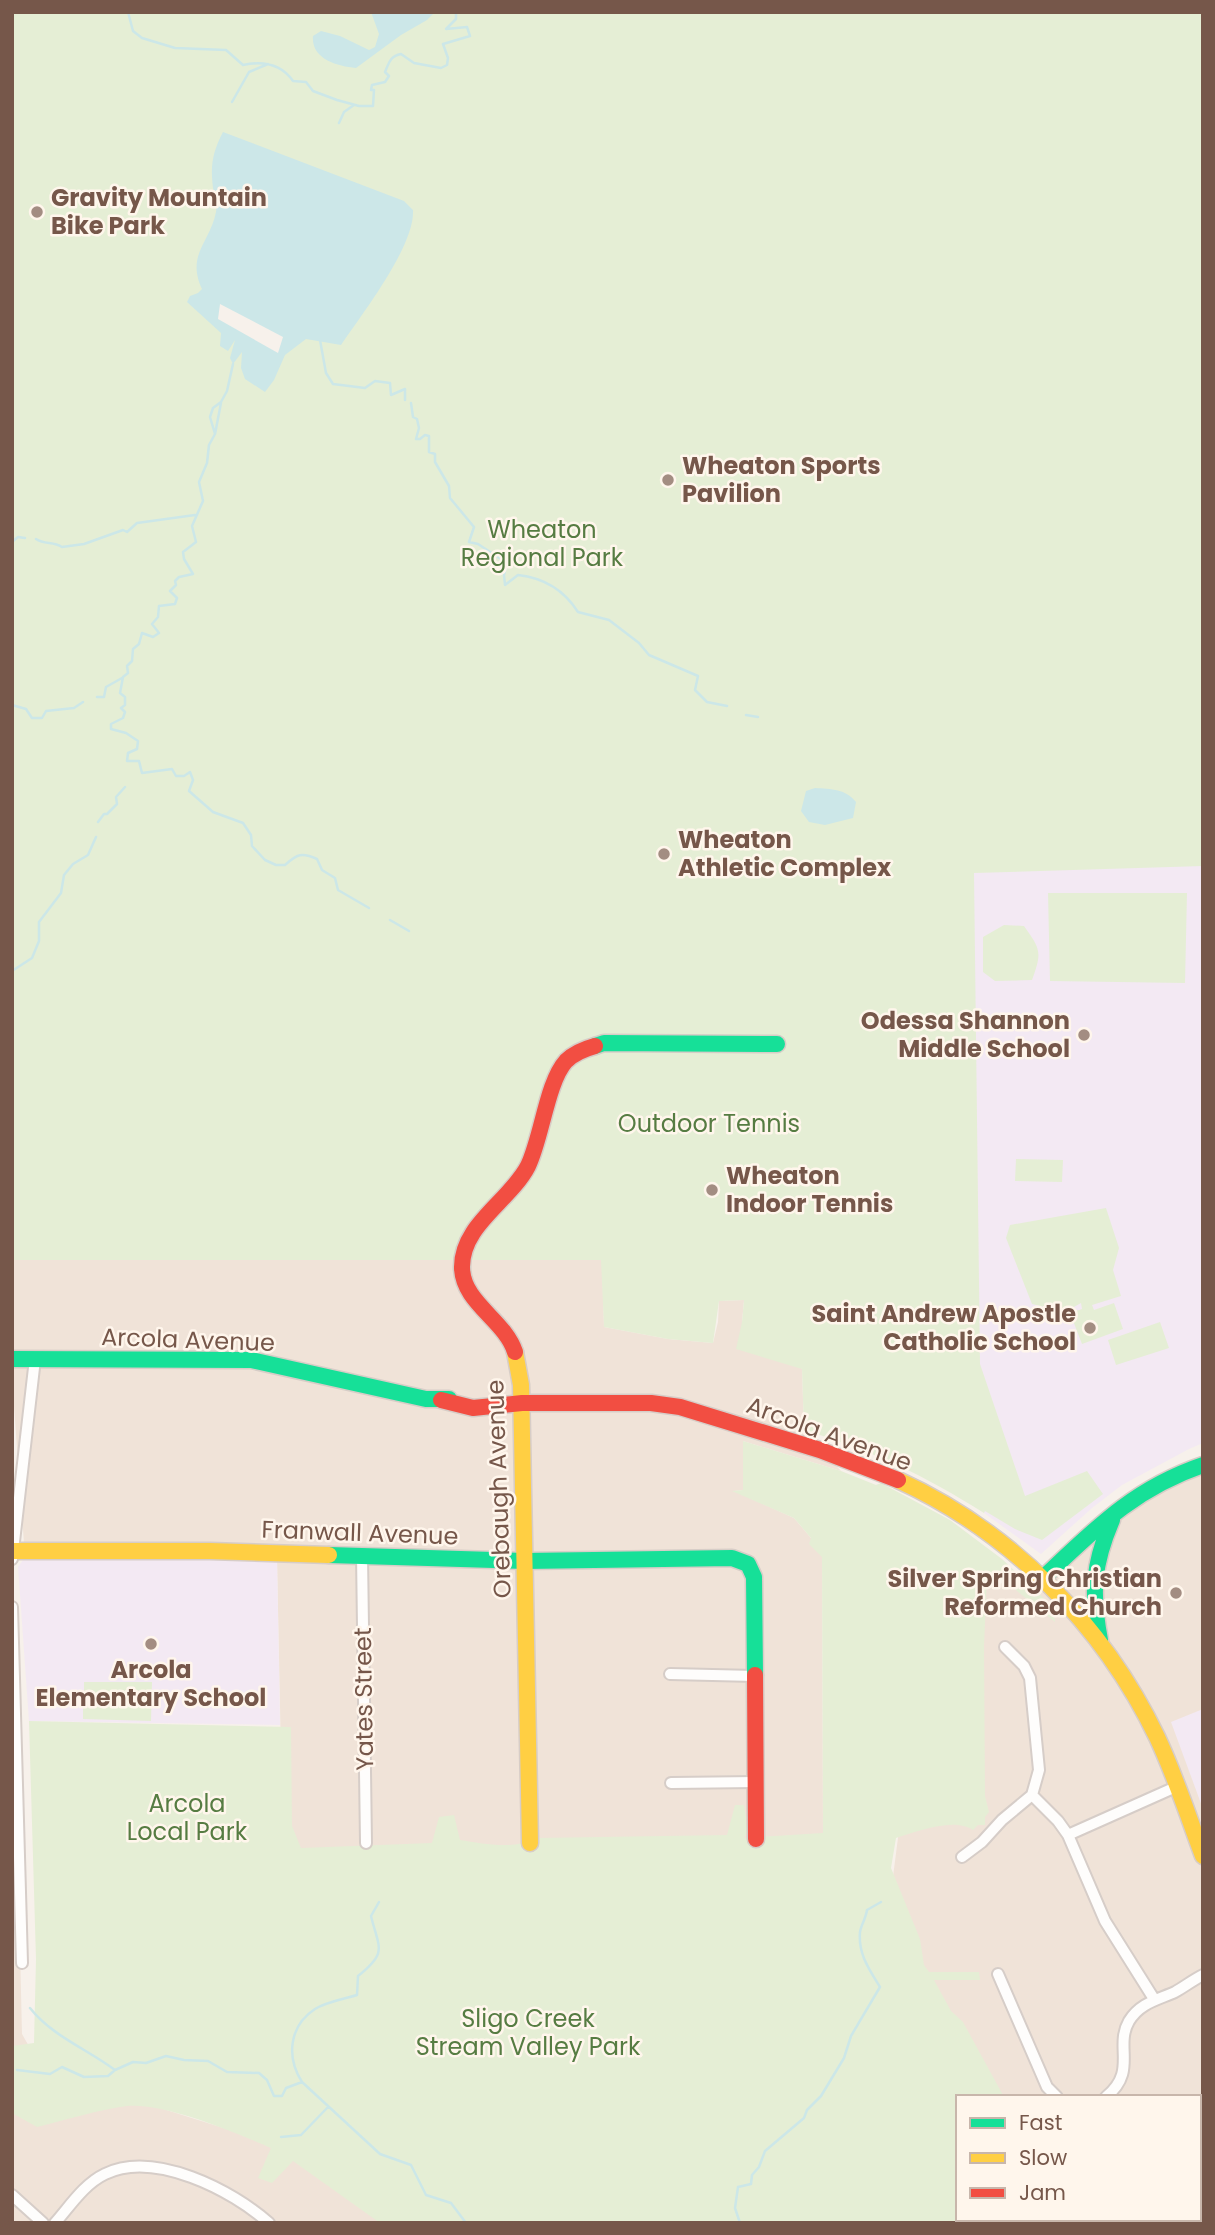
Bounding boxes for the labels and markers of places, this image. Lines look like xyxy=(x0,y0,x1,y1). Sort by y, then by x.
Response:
place label: Gravity Mountain Bike Park xyxy=(51,181,267,242)
marker: Gravity Mountain Bike Park xyxy=(29,204,45,220)
place label: Wheaton Sports Pavilion xyxy=(682,449,881,510)
marker: Wheaton Sports Pavilion xyxy=(660,472,676,488)
place label: Wheaton Athletic Complex xyxy=(678,823,892,884)
marker: Wheaton Athletic Complex xyxy=(656,846,672,862)
place label: Odessa Shannon Middle School xyxy=(861,1004,1070,1065)
marker: Odessa Shannon Middle School xyxy=(1076,1027,1092,1043)
place label: Wheaton Indoor Tennis xyxy=(726,1159,893,1220)
marker: Wheaton Indoor Tennis xyxy=(704,1182,720,1198)
place label: Saint Andrew Apostle Catholic School xyxy=(811,1297,1076,1358)
marker: Saint Andrew Apostle Catholic School xyxy=(1082,1320,1098,1336)
place label: Silver Spring Christian Reformed Church xyxy=(887,1562,1162,1623)
marker: Silver Spring Christian Reformed Church xyxy=(1168,1585,1184,1601)
marker: Arcola Elementary School xyxy=(143,1636,159,1652)
place label: Arcola Elementary School xyxy=(36,1653,266,1714)

